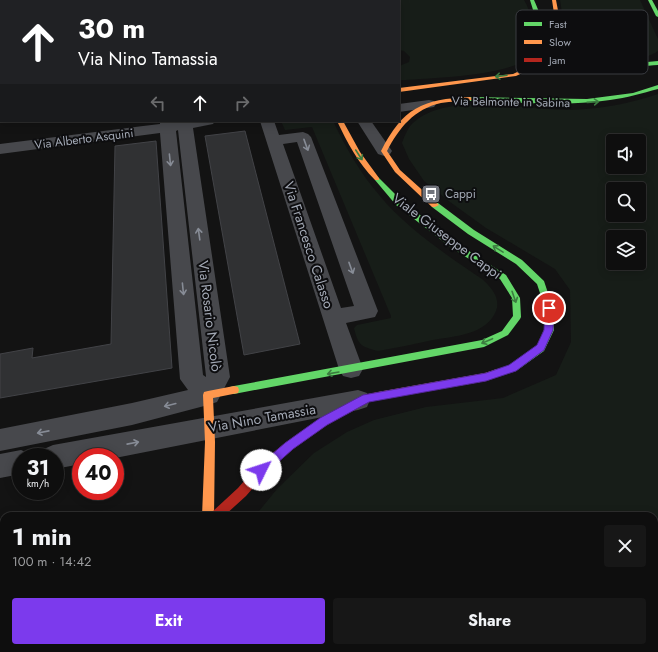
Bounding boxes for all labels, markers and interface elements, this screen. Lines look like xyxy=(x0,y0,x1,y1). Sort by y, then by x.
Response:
text: 30 m xyxy=(78,8,145,49)
legend xyxy=(516,10,648,74)
icon: ahead xyxy=(12,16,64,68)
text: Fast xyxy=(549,16,567,32)
text: Slow xyxy=(549,34,571,50)
text: Via Nino Tamassia xyxy=(78,46,218,72)
text: Jam xyxy=(547,52,566,68)
one-way arrow xyxy=(495,73,508,80)
icon: left xyxy=(147,92,169,114)
icon: ahead xyxy=(189,92,211,114)
icon: right xyxy=(231,92,253,114)
street label: Via Belmonte in Sabina xyxy=(452,92,571,112)
one-way arrow xyxy=(586,99,599,106)
street label: Via Alberto Asquini xyxy=(33,124,135,154)
map controls xyxy=(606,134,646,270)
button: sound xyxy=(606,134,646,174)
one-way arrow xyxy=(303,139,311,151)
one-way arrow xyxy=(355,149,363,160)
one-way arrow xyxy=(167,153,174,166)
street label: Via Francesco Calasso xyxy=(279,179,339,312)
button: search xyxy=(606,182,646,222)
bus stop icon: Cappi xyxy=(420,183,442,205)
place label: Cappi xyxy=(445,185,476,203)
street label: Viale Giuseppe Cappi xyxy=(388,188,506,284)
one-way arrow xyxy=(195,228,203,241)
button: layers xyxy=(606,230,646,270)
one-way arrow xyxy=(493,245,504,253)
street label: Via Rosario Nicolò xyxy=(193,259,227,373)
one-way arrow xyxy=(347,261,355,273)
one-way arrow xyxy=(179,282,187,295)
one-way arrow xyxy=(511,291,518,304)
pin xyxy=(532,291,566,325)
icon: arrive xyxy=(538,297,560,319)
one-way arrow xyxy=(482,338,494,345)
one-way arrow xyxy=(326,369,339,377)
street label: Via Nino Tamassia xyxy=(207,399,317,437)
one-way arrow xyxy=(164,401,177,409)
one-way arrow xyxy=(37,428,50,436)
one-way arrow xyxy=(126,439,139,447)
speed limit sign: 40 xyxy=(72,448,124,500)
position arrow xyxy=(240,449,282,491)
text: 31 xyxy=(27,454,49,483)
text: km/h xyxy=(27,476,49,491)
text: 1 min xyxy=(12,519,72,554)
button: close xyxy=(604,525,646,567)
text: 100 m · 14:42 xyxy=(12,552,92,571)
button: Exit xyxy=(12,598,325,644)
button: Share xyxy=(333,598,646,644)

